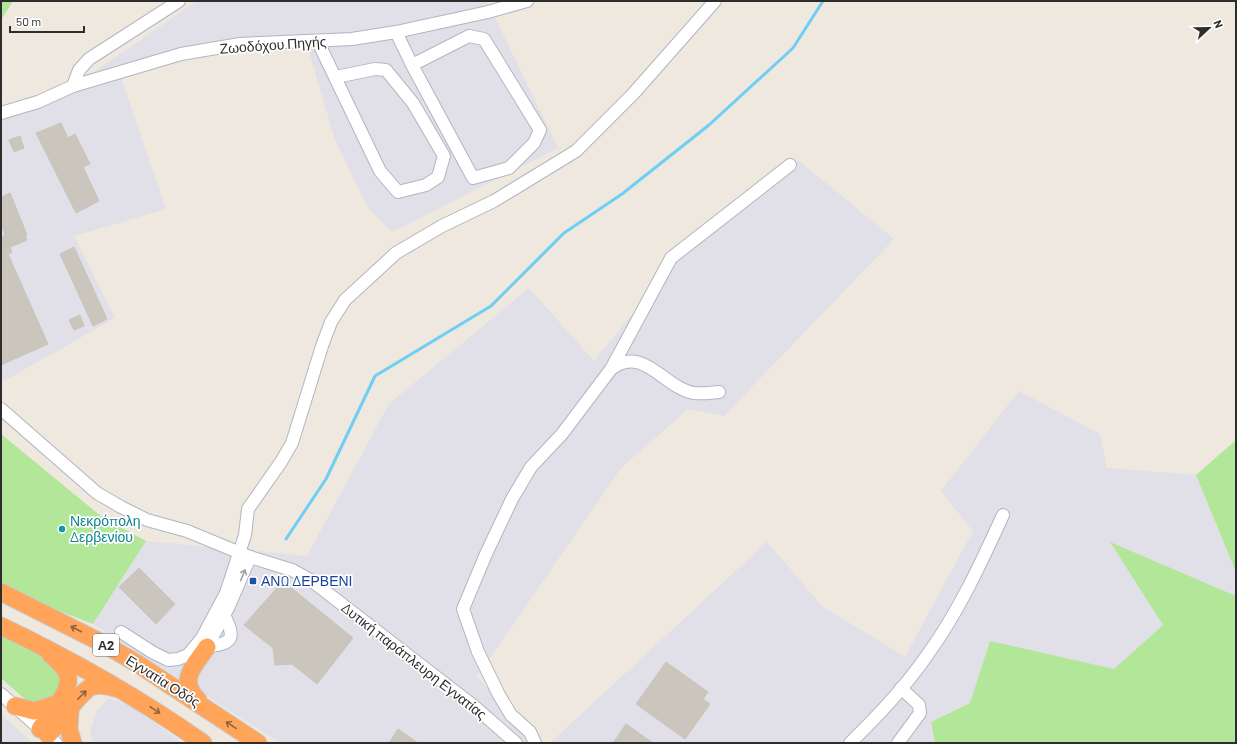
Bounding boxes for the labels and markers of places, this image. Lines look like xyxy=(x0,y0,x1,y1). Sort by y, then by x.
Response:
place label: Νεκρόπολη Δερβενίου xyxy=(70,512,140,545)
marker: Νεκρόπολη Δερβενίου xyxy=(57,524,67,534)
place label: ΑΝΩ ΔΕΡΒΕΝΙ xyxy=(261,572,353,589)
marker: ΑΝΩ ΔΕΡΒΕΝΙ xyxy=(248,576,258,586)

